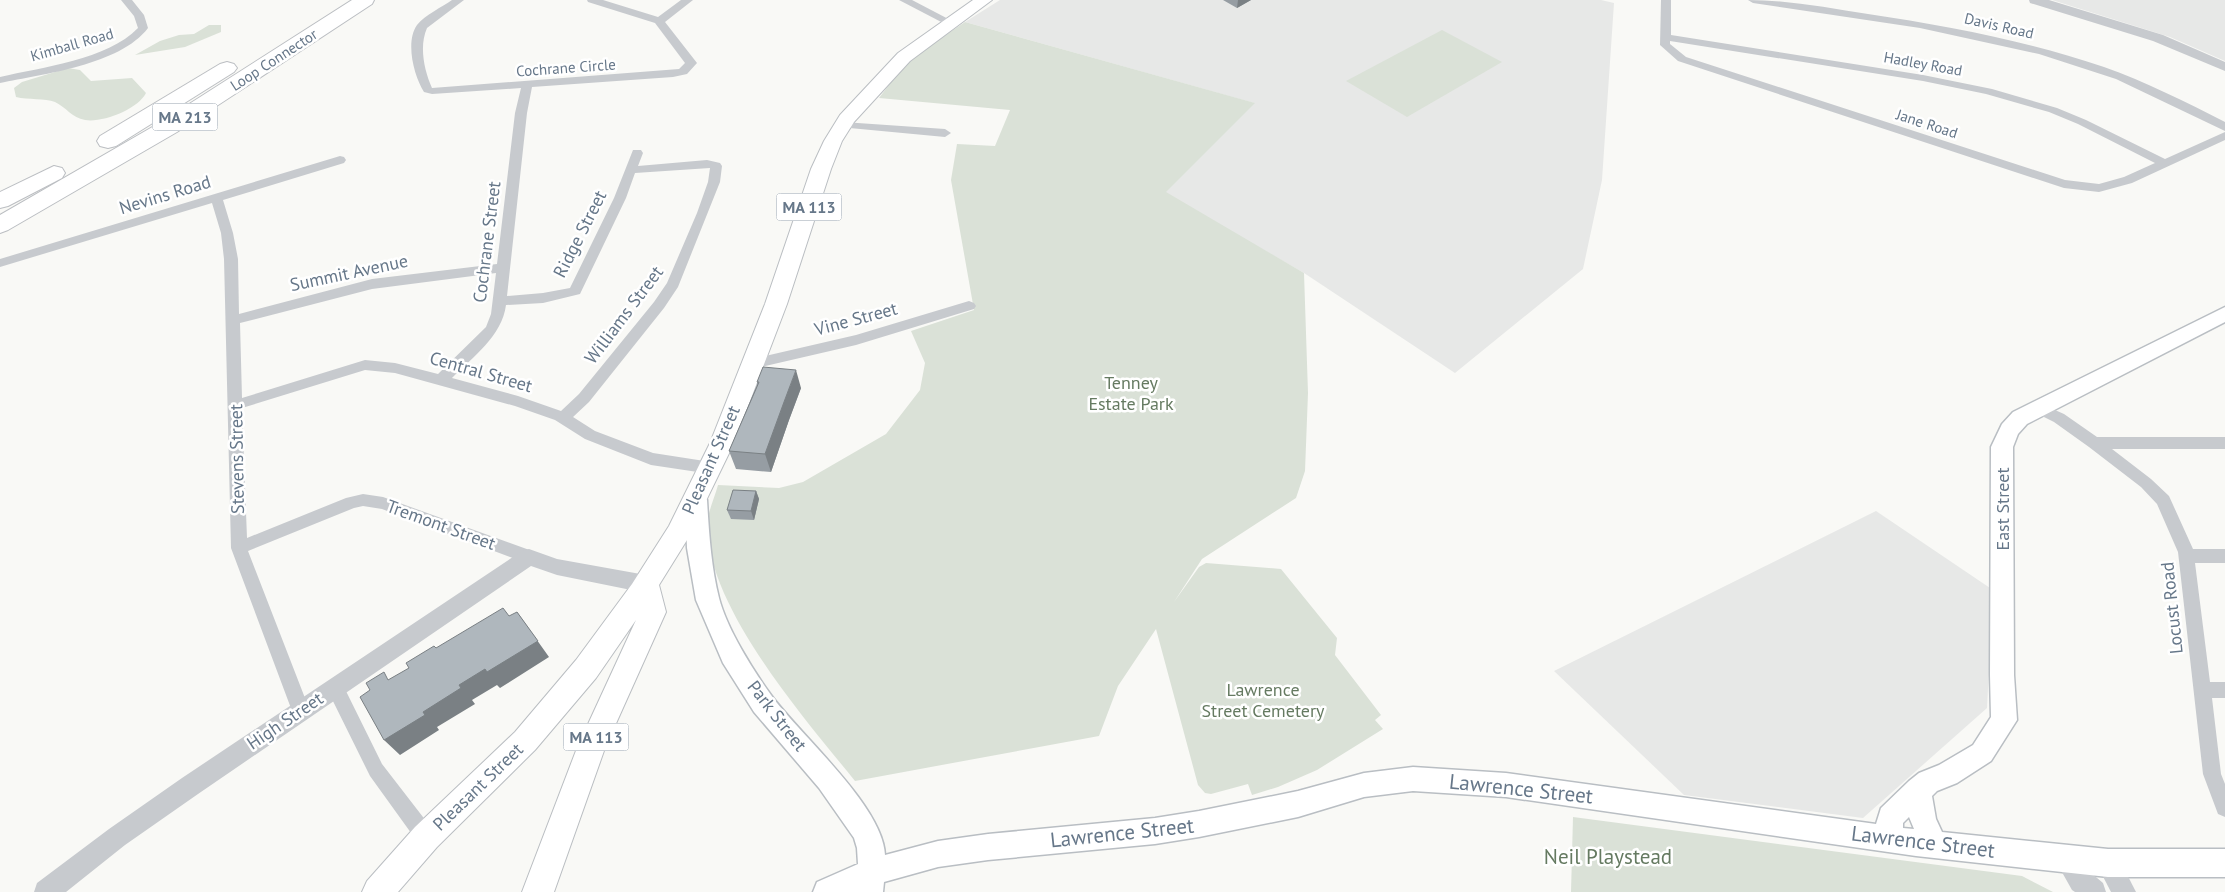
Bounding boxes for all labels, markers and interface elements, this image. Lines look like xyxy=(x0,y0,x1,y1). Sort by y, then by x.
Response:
street label: Davis Road xyxy=(1963,8,2036,43)
street label: Kimball Road xyxy=(28,24,116,65)
street label: Loop Connector xyxy=(227,24,321,95)
street label: Hadley Road xyxy=(1882,47,1964,80)
street label: Cochrane Circle xyxy=(515,55,616,80)
road number: MA 213 xyxy=(152,104,218,130)
street label: Jane Road xyxy=(1893,104,1960,142)
street label: Nevins Road xyxy=(116,170,213,219)
street label: Cochrane Street xyxy=(468,180,505,304)
street label: Ridge Street xyxy=(548,186,611,281)
road number: MA 113 xyxy=(776,193,842,220)
street label: Summit Avenue xyxy=(288,249,410,296)
street label: Williams Street xyxy=(579,261,668,368)
street label: Vine Street xyxy=(811,296,900,341)
street label: Central Street xyxy=(427,346,535,397)
park label: Tenney Estate Park xyxy=(1088,371,1174,415)
street label: Pleasant Street xyxy=(676,402,745,518)
street label: Stevens Street xyxy=(224,404,249,514)
street label: East Street xyxy=(1991,467,2014,551)
street label: Tremont Street xyxy=(384,494,499,555)
street label: Locust Road xyxy=(2155,561,2188,655)
street label: Park Street xyxy=(743,676,812,756)
park label: Lawrence Street Cemetery xyxy=(1202,678,1325,722)
street label: High Street xyxy=(242,687,327,755)
road number: MA 113 xyxy=(564,724,628,750)
street label: Pleasant Street xyxy=(428,738,528,835)
street label: Lawrence Street xyxy=(1448,768,1594,809)
street label: Lawrence Street xyxy=(1049,812,1195,853)
street label: Lawrence Street xyxy=(1850,819,1996,864)
park label: Neil Playstead xyxy=(1544,843,1672,870)

